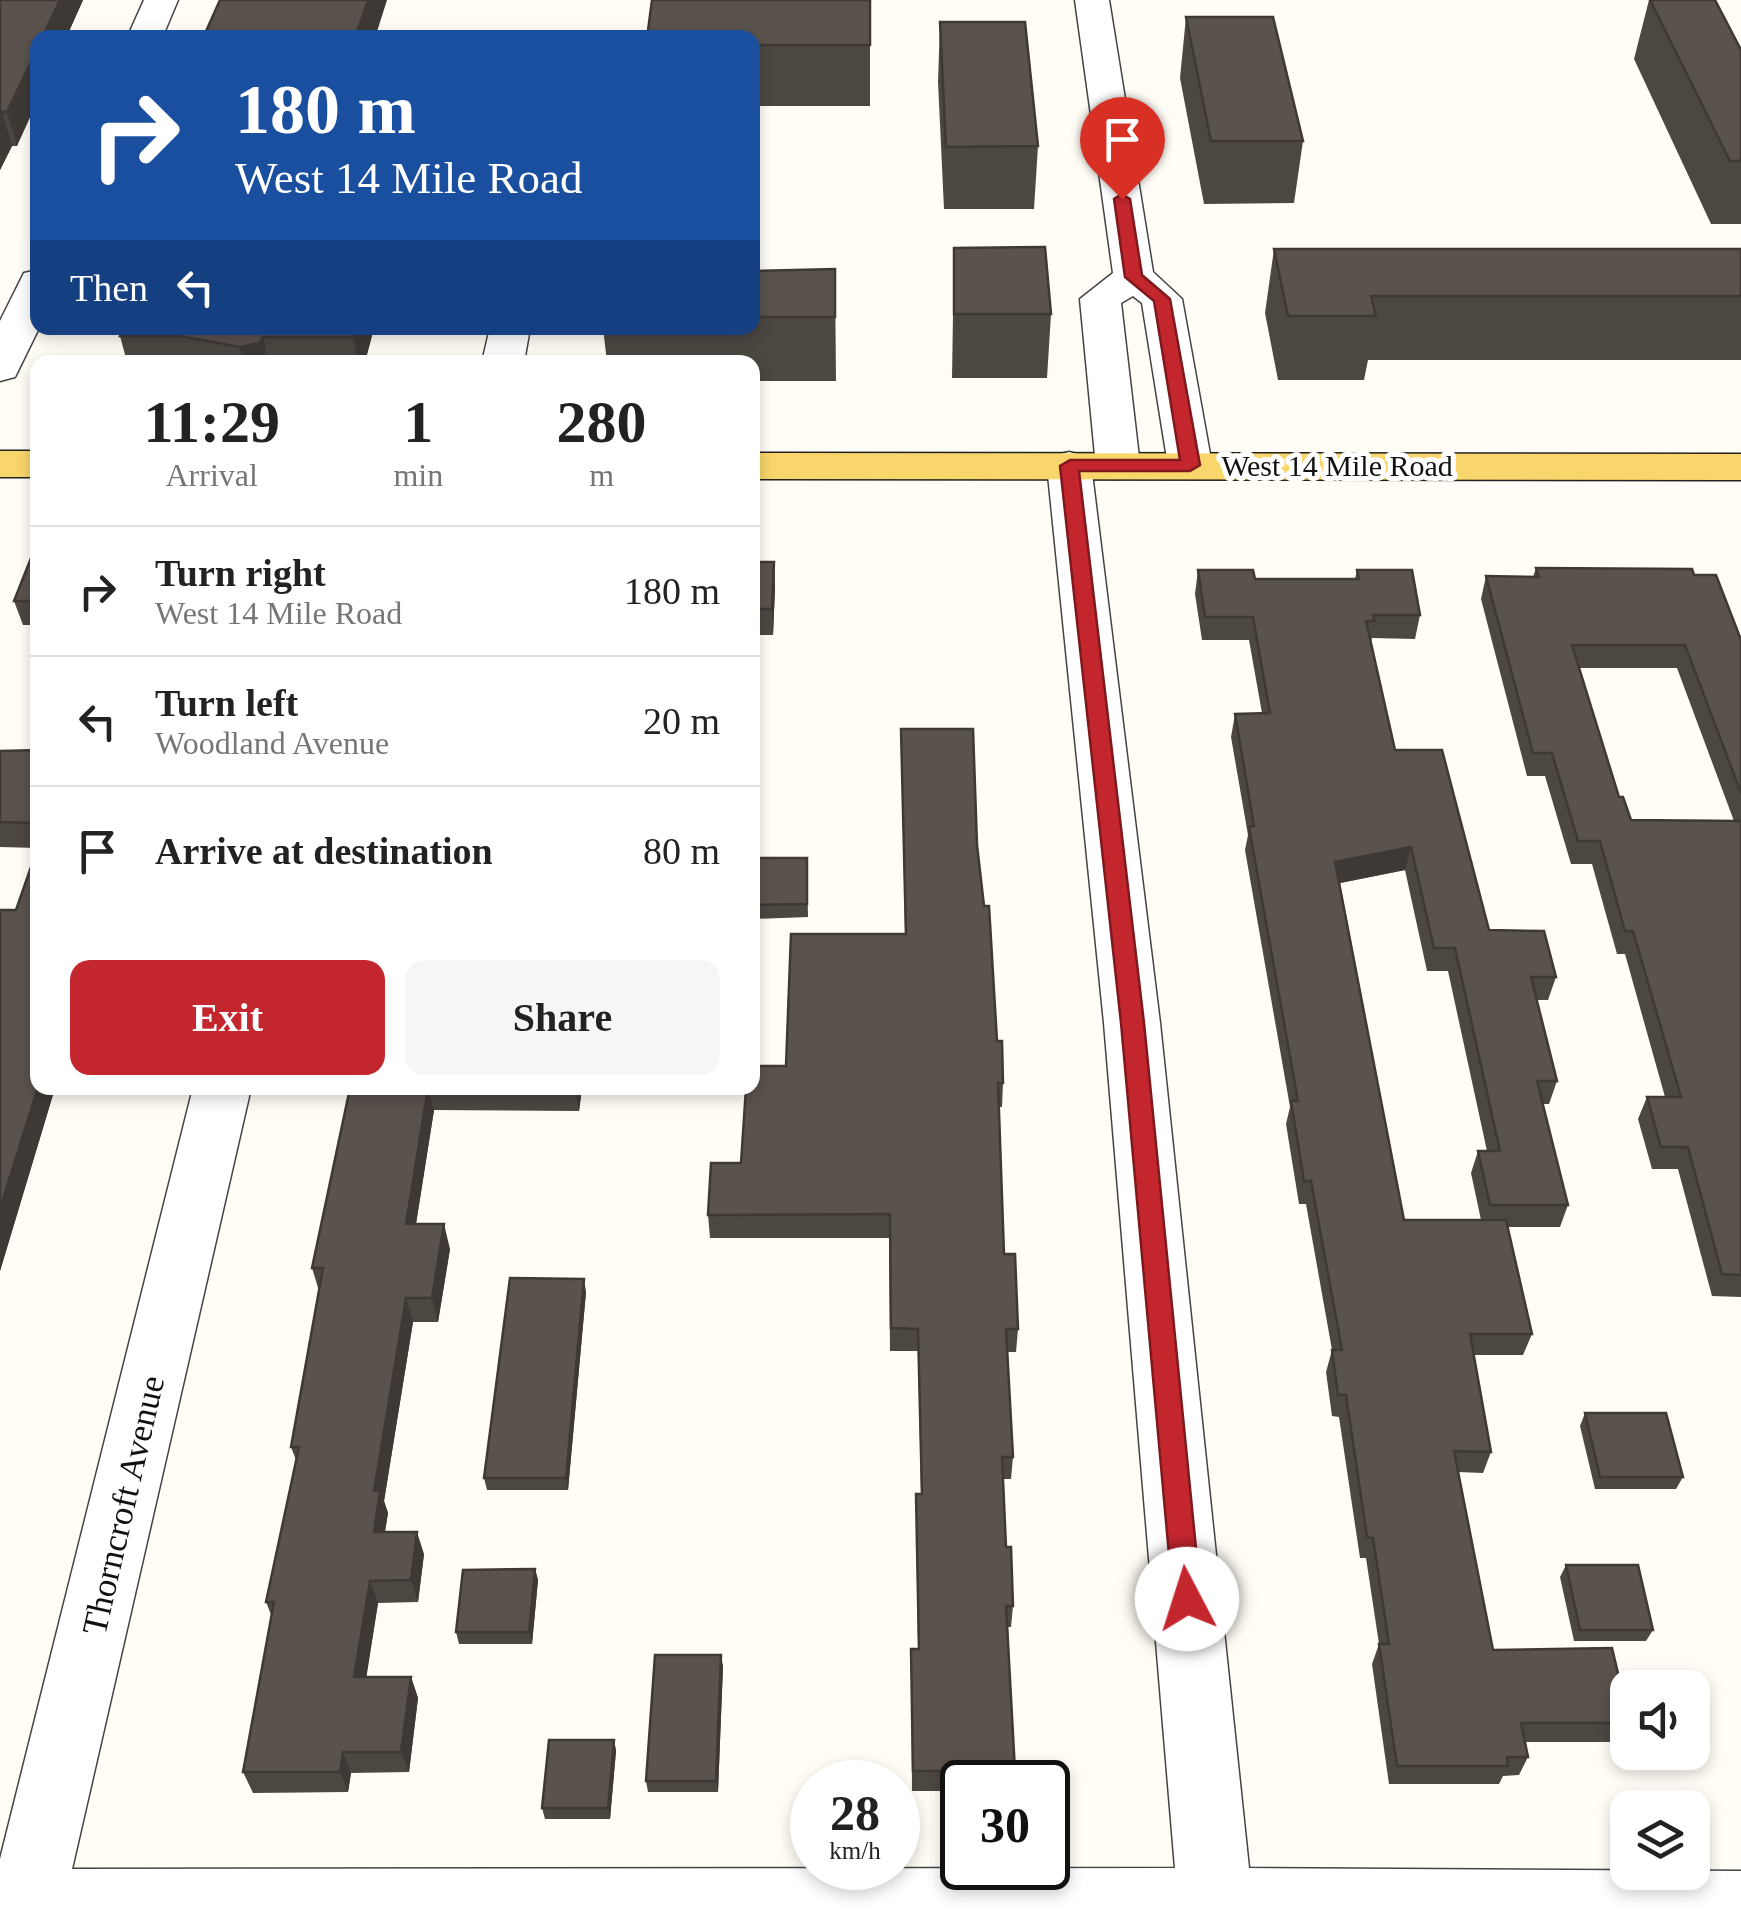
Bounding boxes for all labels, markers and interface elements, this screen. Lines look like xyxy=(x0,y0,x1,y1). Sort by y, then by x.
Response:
icon: right xyxy=(70,70,200,200)
text: 180 m xyxy=(235,71,416,148)
pin xyxy=(1080,97,1165,200)
icon: arrive xyxy=(1095,112,1150,167)
text: West 14 Mile Road xyxy=(235,153,583,203)
icon: left xyxy=(168,260,223,315)
text: Then xyxy=(70,267,148,309)
text: 11:29 xyxy=(143,389,280,455)
text: 1 xyxy=(403,389,433,455)
text: 280 xyxy=(557,389,647,455)
street label: West 14 Mile Road xyxy=(1221,449,1453,482)
text: Arrival xyxy=(166,457,258,493)
text: min xyxy=(393,457,443,493)
text: m xyxy=(589,457,614,493)
text: Turn right xyxy=(155,552,326,594)
icon: right xyxy=(70,564,125,619)
text: 180 m xyxy=(624,570,720,612)
text: West 14 Mile Road xyxy=(155,595,402,631)
text: Turn left xyxy=(155,682,298,724)
icon: left xyxy=(70,694,125,749)
text: 20 m xyxy=(643,700,720,742)
text: Woodland Avenue xyxy=(155,725,389,761)
icon: arrive xyxy=(70,824,125,879)
text: Arrive at destination xyxy=(155,830,493,872)
text: 80 m xyxy=(643,830,720,872)
button: Exit xyxy=(70,960,385,1075)
button: Share xyxy=(405,960,720,1075)
street label: Thorncroft Avenue xyxy=(75,1372,172,1638)
position arrow xyxy=(1135,1547,1239,1651)
map controls xyxy=(1610,1670,1710,1890)
button: sound xyxy=(1610,1670,1710,1770)
speed limit sign: 30 xyxy=(940,1760,1070,1890)
text: 28 xyxy=(830,1785,880,1841)
button: layers xyxy=(1610,1790,1710,1890)
text: km/h xyxy=(829,1837,881,1864)

